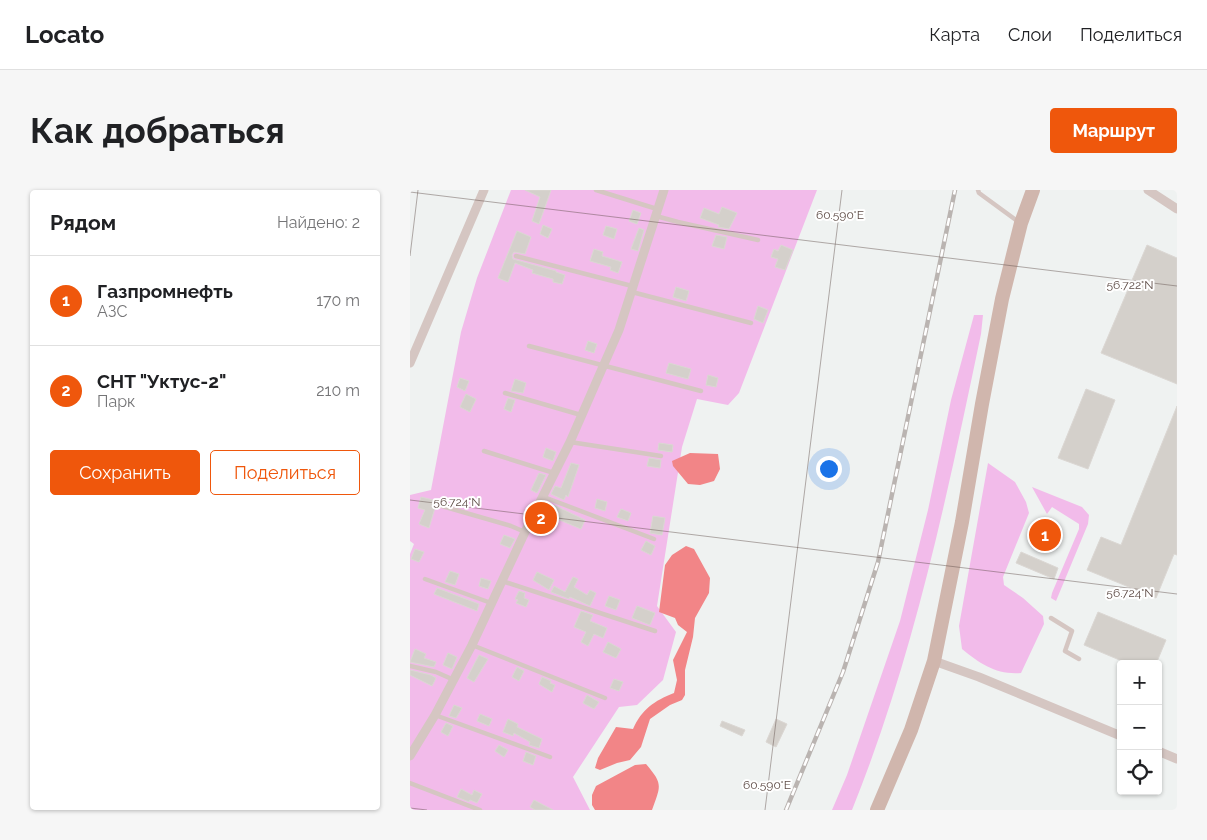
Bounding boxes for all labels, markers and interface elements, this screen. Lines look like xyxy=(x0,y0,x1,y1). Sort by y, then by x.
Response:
text: Locato xyxy=(25,20,104,49)
text: Карта xyxy=(929,24,980,45)
text: Слои xyxy=(1008,24,1052,45)
text: Поделиться xyxy=(1080,24,1182,45)
button: Маршрут xyxy=(1050,108,1177,153)
text: Как добраться xyxy=(30,110,285,151)
text: 60.590°E xyxy=(816,208,864,222)
text: Рядом xyxy=(50,210,116,235)
text: Найдено: 2 xyxy=(277,213,360,232)
text: 56.722°N xyxy=(1107,278,1153,292)
text: Газпромнефть xyxy=(97,280,233,302)
text: 1 xyxy=(62,291,70,310)
text: 170 m xyxy=(316,291,360,310)
text: АЗС xyxy=(97,302,127,321)
text: СНТ "Уктус-2" xyxy=(97,370,227,392)
text: 2 xyxy=(61,381,71,400)
text: 210 m xyxy=(316,381,360,400)
text: Парк xyxy=(97,392,135,411)
button: Сохранить xyxy=(50,450,200,495)
button: Поделиться xyxy=(210,450,360,495)
your location xyxy=(816,456,842,482)
text: 56.724°N xyxy=(433,495,481,509)
pin: 2 xyxy=(525,499,557,537)
pin: 1 xyxy=(1029,516,1061,554)
text: 56.724°N xyxy=(1106,586,1154,600)
map controls xyxy=(1117,660,1162,795)
button: + xyxy=(1117,660,1162,705)
button: − xyxy=(1117,705,1162,750)
button: locate xyxy=(1117,750,1162,795)
text: 60.590°E xyxy=(743,778,791,792)

